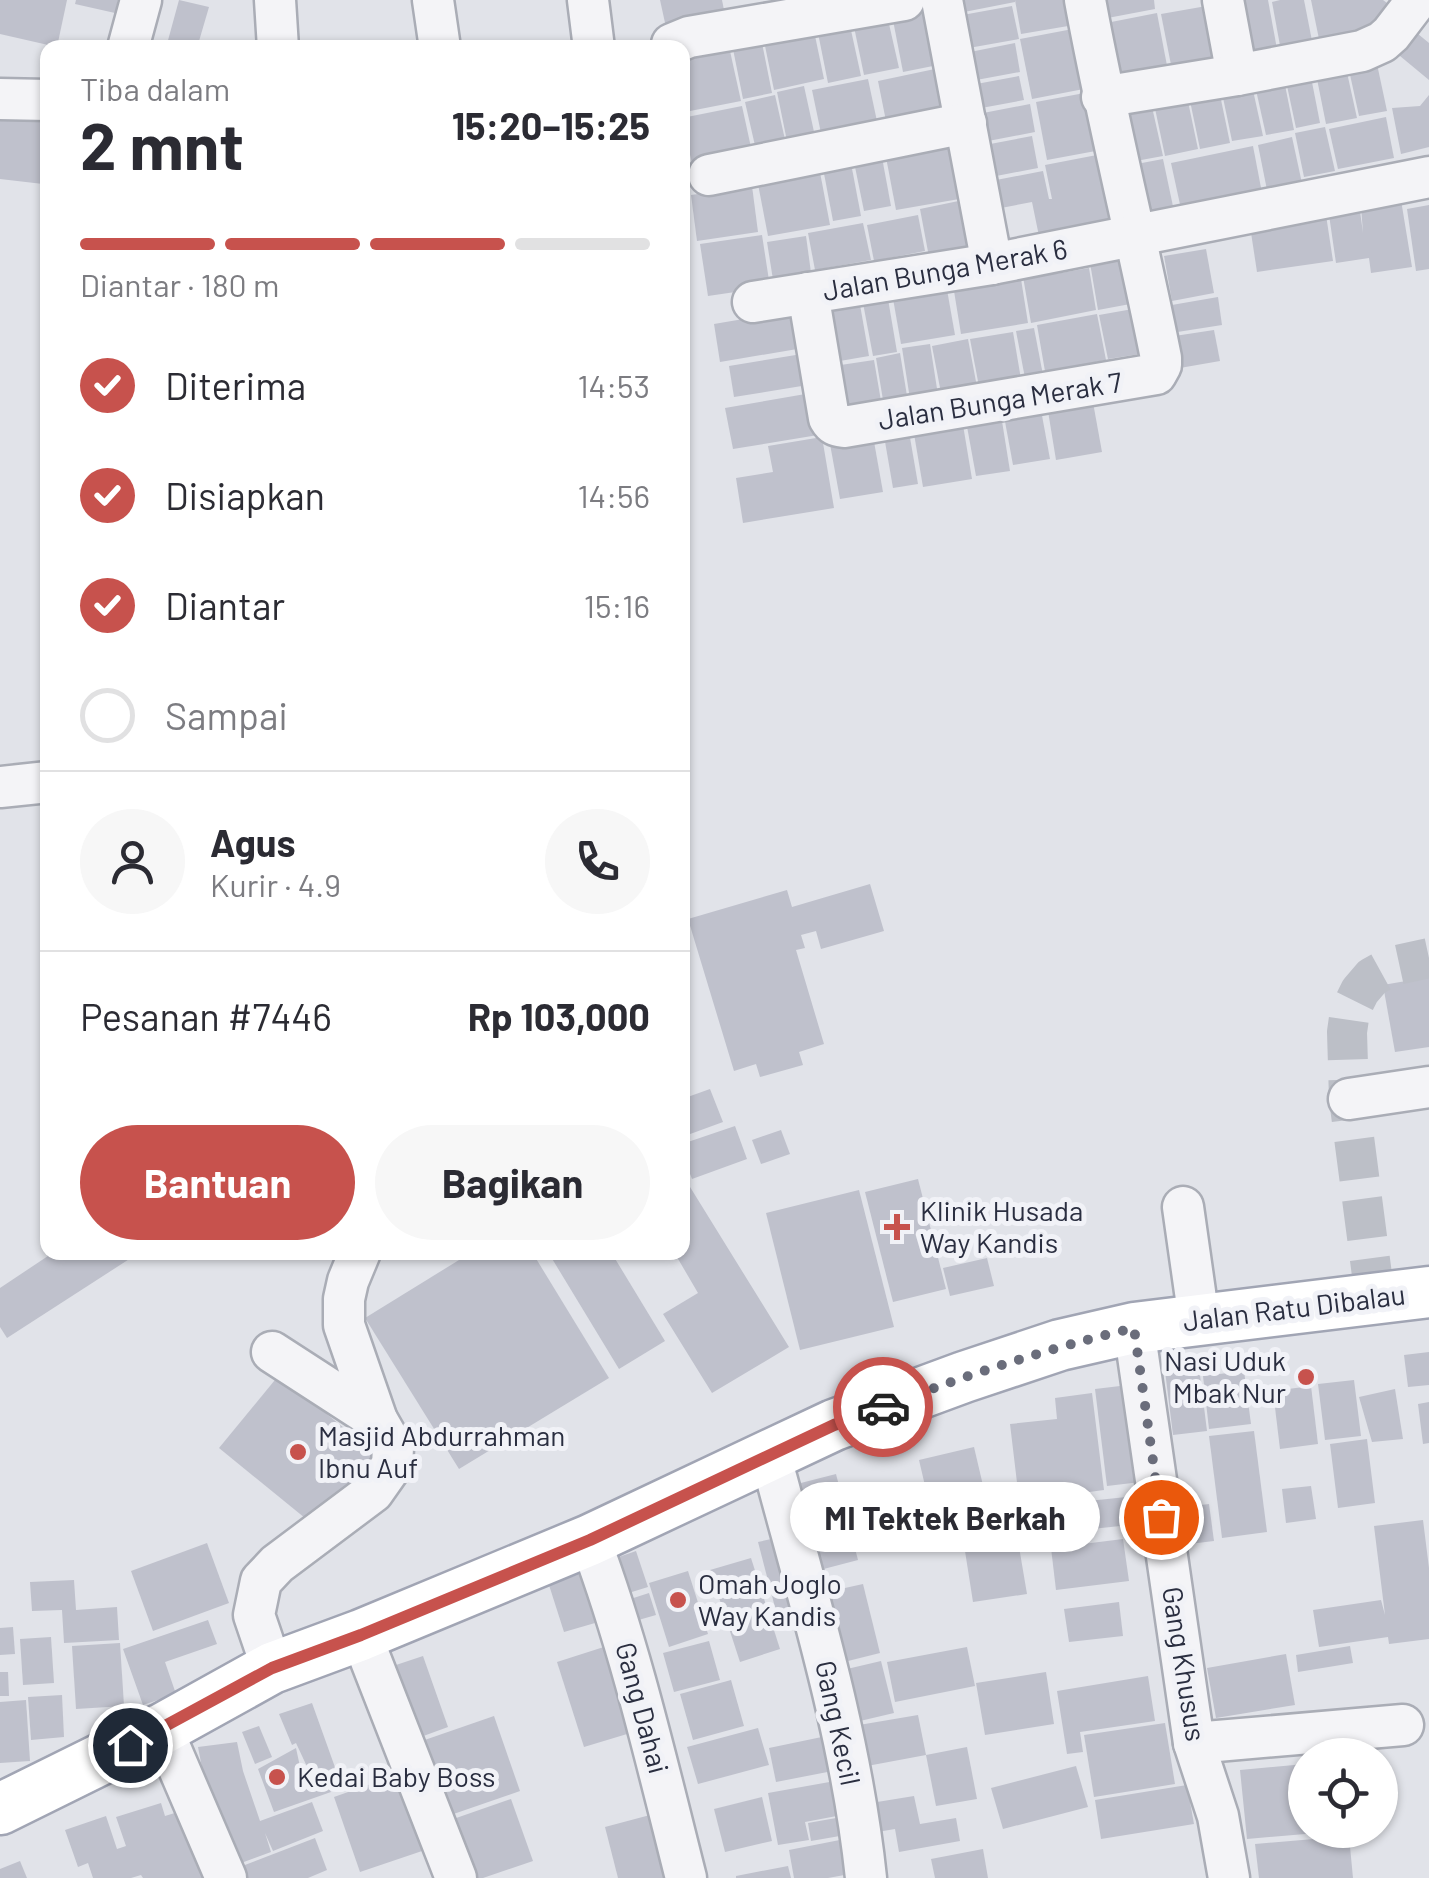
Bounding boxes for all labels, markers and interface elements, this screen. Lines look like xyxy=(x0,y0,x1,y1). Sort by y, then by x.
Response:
text: Tiba dalam xyxy=(80,69,230,107)
text: 15:20–15:25 xyxy=(452,102,650,148)
text: 2 mnt xyxy=(80,105,244,183)
street label: Jalan Bunga Merak 6 xyxy=(820,231,1070,307)
text: Diantar · 180 m xyxy=(80,265,280,303)
icon: check xyxy=(80,358,135,413)
text: Diterima xyxy=(165,362,306,408)
street label: Jalan Bunga Merak 7 xyxy=(876,364,1124,436)
text: 14:53 xyxy=(577,366,650,404)
icon: check xyxy=(80,468,135,523)
text: Disiapkan xyxy=(165,472,325,518)
text: 14:56 xyxy=(577,476,650,514)
icon: check xyxy=(80,578,135,633)
text: Diantar xyxy=(165,582,285,628)
text: 15:16 xyxy=(584,586,650,624)
text: Sampai xyxy=(165,692,288,738)
button: person xyxy=(80,809,185,914)
button: phone xyxy=(545,809,650,914)
text: Agus xyxy=(210,819,296,865)
text: Kurir · 4.9 xyxy=(210,865,341,903)
text: Pesanan #7446 xyxy=(80,993,332,1039)
text: Rp 103,000 xyxy=(468,993,650,1039)
button: Bantuan xyxy=(80,1125,355,1240)
button: Bagikan xyxy=(375,1125,650,1240)
place label: Klinik Husada Way Kandis xyxy=(920,1193,1083,1259)
marker: Klinik Husada Way Kandis xyxy=(884,1214,910,1240)
street label: Jalan Ratu Dibalau xyxy=(1181,1276,1407,1338)
place label: Nasi Uduk Mbak Nur xyxy=(1164,1343,1286,1409)
courier xyxy=(833,1357,933,1457)
marker: Nasi Uduk Mbak Nur xyxy=(1295,1366,1317,1388)
icon: car xyxy=(856,1380,911,1435)
place label: Masjid Abdurrahman Ibnu Auf xyxy=(318,1418,565,1484)
marker: Masjid Abdurrahman Ibnu Auf xyxy=(287,1441,309,1463)
pin xyxy=(1119,1475,1204,1560)
callout: MI Tektek Berkah xyxy=(791,1482,1101,1552)
icon: bag xyxy=(1134,1490,1189,1545)
text: MI Tektek Berkah xyxy=(824,1498,1066,1536)
place label: Omah Joglo Way Kandis xyxy=(698,1566,842,1632)
street label: Gang Khusus xyxy=(1156,1584,1214,1744)
marker: Omah Joglo Way Kandis xyxy=(667,1589,689,1611)
street label: Gang Dahai xyxy=(609,1638,677,1777)
street label: Gang Kecil xyxy=(809,1657,869,1788)
pin xyxy=(88,1703,173,1788)
icon: home xyxy=(103,1718,158,1773)
map controls xyxy=(1288,1738,1398,1848)
button: locate xyxy=(1288,1738,1398,1848)
place label: Kedai Baby Boss xyxy=(297,1759,496,1793)
marker: Kedai Baby Boss xyxy=(266,1766,288,1788)

